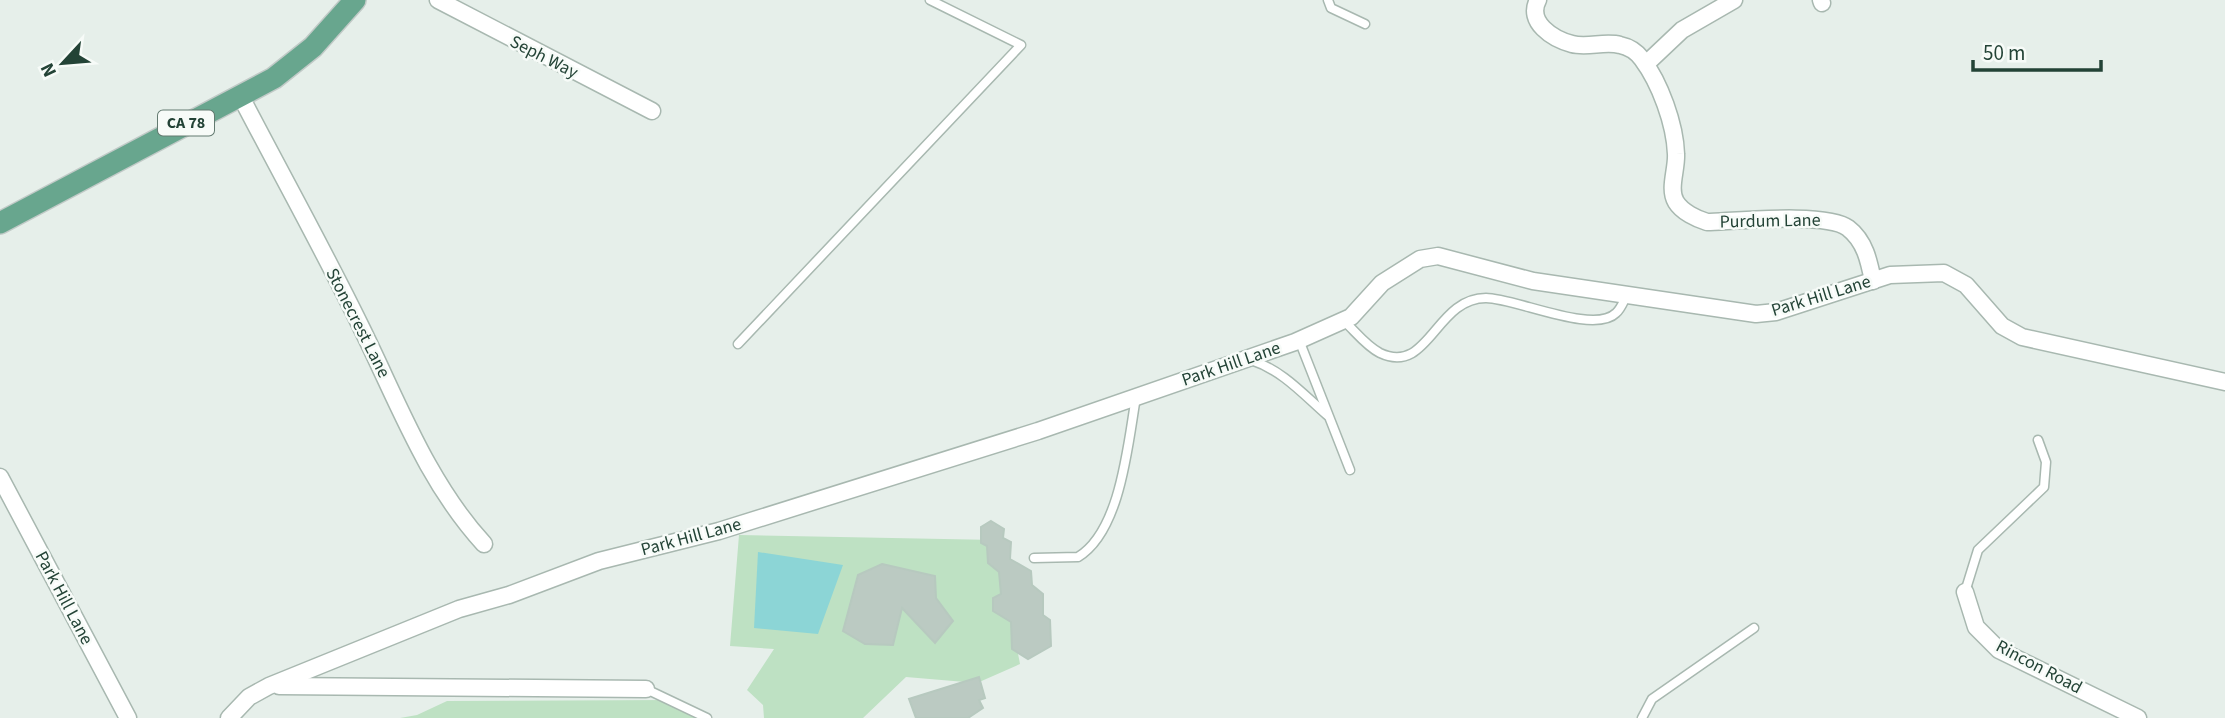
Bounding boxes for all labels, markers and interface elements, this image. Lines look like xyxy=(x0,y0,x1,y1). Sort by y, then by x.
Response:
north arrow xyxy=(28,28,98,98)
scale bar xyxy=(1973,28,2101,72)
street label: Seph Way xyxy=(506,29,583,85)
text: 50 m xyxy=(1983,38,2025,68)
text: N xyxy=(34,58,64,81)
road number: CA 78 xyxy=(158,111,214,136)
street label: Purdum Lane xyxy=(1719,208,1821,234)
street label: Stonecrest Lane xyxy=(320,264,396,382)
street label: Park Hill Lane xyxy=(1768,269,1874,323)
street label: Park Hill Lane xyxy=(1178,335,1284,393)
street label: Park Hill Lane xyxy=(638,512,744,562)
street label: Park Hill Lane xyxy=(29,547,99,649)
street label: Rincon Road xyxy=(1992,634,2086,700)

